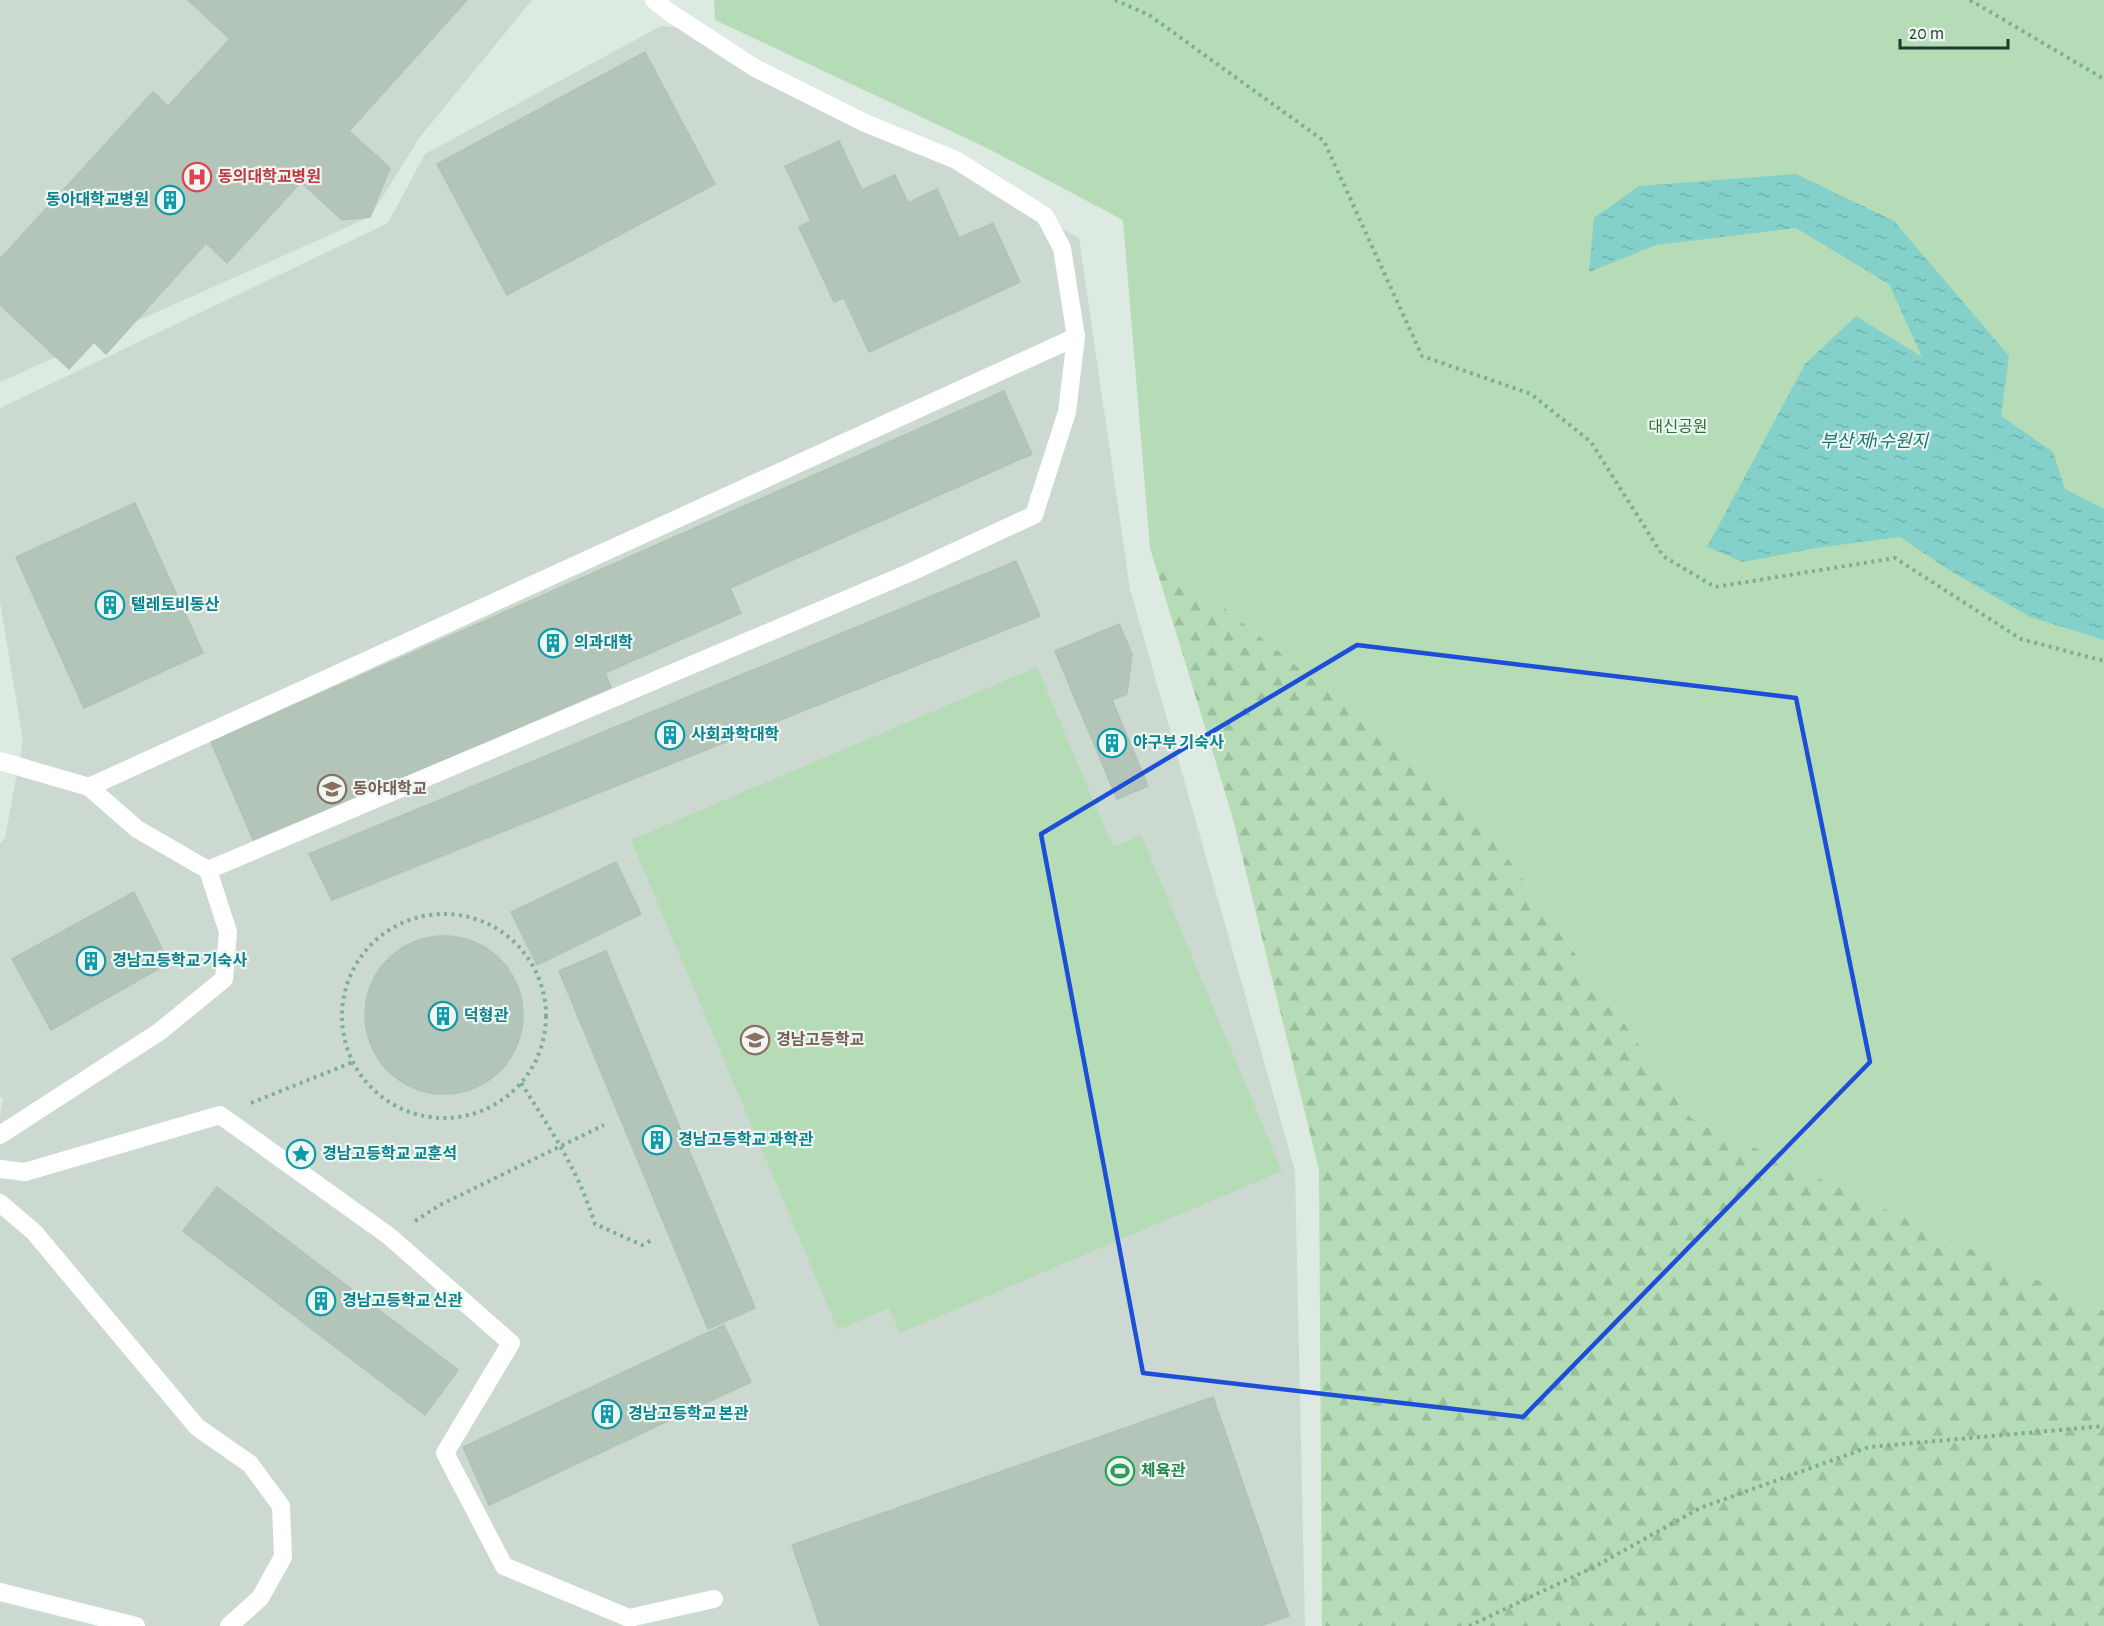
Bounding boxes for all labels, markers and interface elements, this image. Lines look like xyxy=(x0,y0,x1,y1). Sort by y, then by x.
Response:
scale bar xyxy=(1900,12,2008,50)
text: 20 m xyxy=(1909,25,1944,43)
hospital icon: 동의대학교병원 xyxy=(181,161,213,193)
place label: 동의대학교병원 xyxy=(218,167,321,185)
building icon: 동아대학교병원 xyxy=(154,184,186,216)
place label: 동아대학교병원 xyxy=(46,190,149,208)
park label: 대신공원 xyxy=(1649,419,1707,435)
water label: 부산 제1수원지 xyxy=(1820,432,1930,451)
building icon: 텔레토비동산 xyxy=(94,589,126,621)
place label: 텔레토비동산 xyxy=(131,596,220,613)
building icon: 의과대학 xyxy=(537,627,569,659)
place label: 의과대학 xyxy=(574,633,633,651)
building icon: 사회과학대학 xyxy=(654,719,686,751)
place label: 사회과학대학 xyxy=(691,725,780,743)
building icon: 야구부 기숙사 xyxy=(1096,727,1128,759)
place label: 야구부 기숙사 xyxy=(1133,734,1224,751)
school or university icon: 동아대학교 xyxy=(316,773,348,805)
place label: 동아대학교 xyxy=(353,779,427,797)
building icon: 경남고등학교 기숙사 xyxy=(75,945,107,977)
place label: 경남고등학교 기숙사 xyxy=(112,951,247,969)
building icon: 덕형관 xyxy=(427,1000,459,1032)
place label: 덕형관 xyxy=(464,1007,508,1024)
school or university icon: 경남고등학교 xyxy=(739,1024,771,1056)
place label: 경남고등학교 xyxy=(776,1030,865,1048)
building icon: 경남고등학교 과학관 xyxy=(641,1124,673,1156)
place label: 경남고등학교 과학관 xyxy=(678,1130,813,1148)
place icon: 경남고등학교 교훈석 xyxy=(285,1138,317,1170)
place label: 경남고등학교 교훈석 xyxy=(322,1144,457,1162)
building icon: 경남고등학교 신관 xyxy=(305,1285,337,1317)
place label: 경남고등학교 신관 xyxy=(342,1291,462,1309)
building icon: 경남고등학교 본관 xyxy=(591,1398,623,1430)
place label: 경남고등학교 본관 xyxy=(628,1404,748,1422)
sports icon: 체육관 xyxy=(1104,1455,1136,1487)
place label: 체육관 xyxy=(1141,1462,1185,1479)

